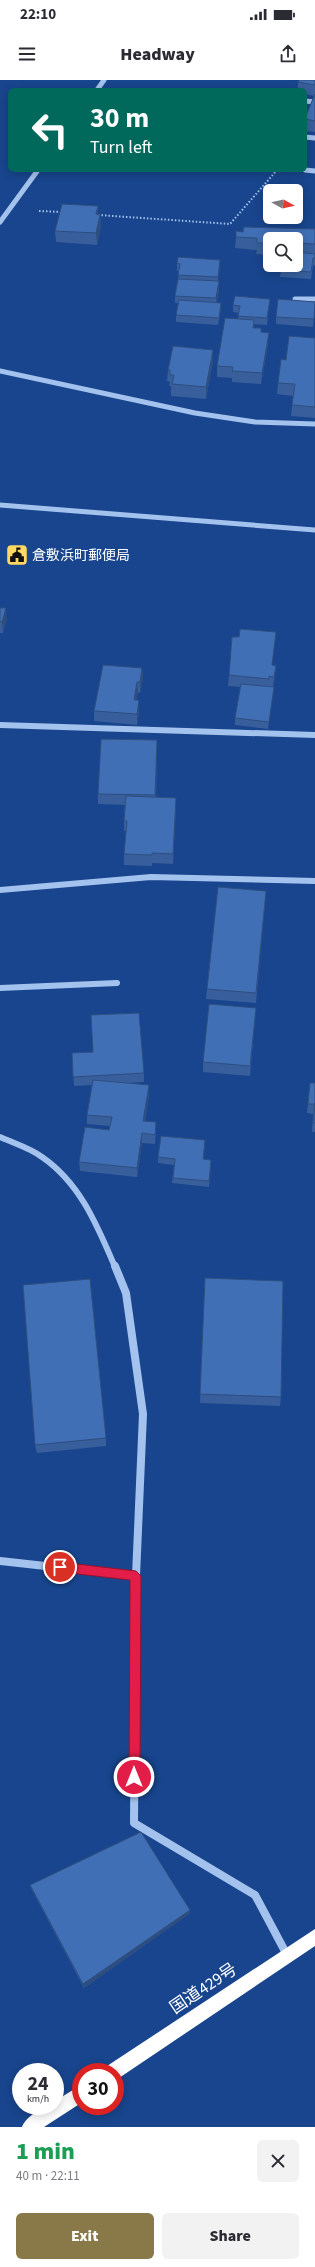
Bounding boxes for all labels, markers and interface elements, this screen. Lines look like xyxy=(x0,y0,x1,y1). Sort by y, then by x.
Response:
text: 22:10 xyxy=(20,4,56,25)
text: Headway xyxy=(120,42,195,67)
icon: menu xyxy=(16,43,38,65)
icon: share xyxy=(277,43,299,65)
text: 30 m xyxy=(90,98,149,138)
icon: left xyxy=(24,104,76,156)
text: Turn left xyxy=(90,135,152,160)
north arrow xyxy=(263,184,303,224)
map controls xyxy=(263,184,303,272)
button: search xyxy=(263,232,303,272)
public building icon: 倉敷浜町郵便局 xyxy=(4,542,30,568)
place label: 倉敷浜町郵便局 xyxy=(32,546,130,566)
pin xyxy=(43,1550,77,1584)
icon: arrive xyxy=(49,1556,71,1578)
position arrow xyxy=(113,1756,155,1798)
street label: 国道429号 xyxy=(165,1958,242,2020)
speed limit sign: 30 xyxy=(72,2063,124,2115)
text: 24 xyxy=(27,2070,49,2098)
text: km/h xyxy=(27,2092,49,2106)
text: 1 min xyxy=(16,2134,75,2169)
button: close xyxy=(257,2140,299,2182)
text: 40 m · 22:11 xyxy=(16,2167,80,2185)
button: Exit xyxy=(16,2213,154,2259)
button: Share xyxy=(162,2213,299,2259)

